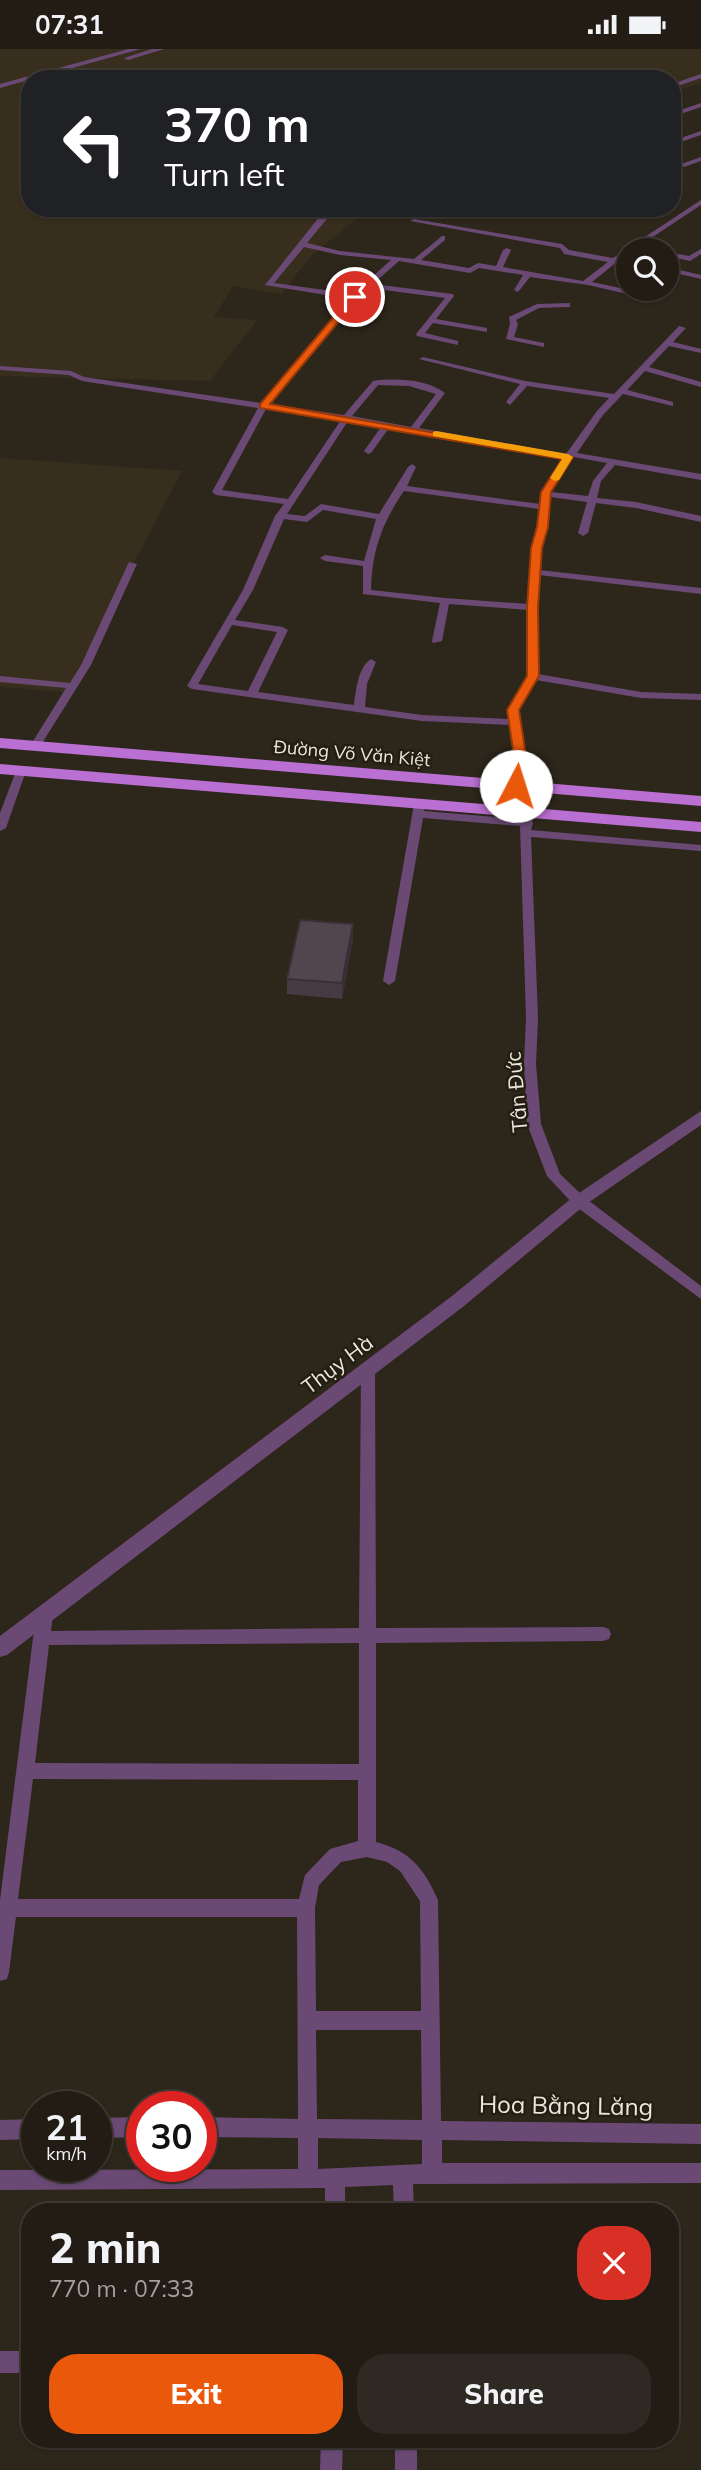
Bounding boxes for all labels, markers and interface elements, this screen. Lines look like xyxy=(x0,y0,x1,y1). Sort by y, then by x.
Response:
text: 07:31 xyxy=(35,8,104,41)
text: 370 m xyxy=(164,93,310,154)
icon: left xyxy=(49,98,140,189)
text: Turn left xyxy=(164,154,284,194)
map controls xyxy=(616,238,679,301)
button: search xyxy=(616,238,679,301)
pin xyxy=(325,267,385,327)
icon: arrive xyxy=(336,278,374,316)
street label: Đường Võ Văn Kiệt xyxy=(273,735,431,771)
position arrow xyxy=(479,749,553,823)
street label: Tân Đức xyxy=(500,1050,532,1134)
street label: Thụy Hà xyxy=(296,1329,378,1399)
street label: Hoa Bằng Lăng xyxy=(479,2088,653,2122)
speed limit sign: 30 xyxy=(126,2091,217,2182)
text: 21 xyxy=(45,2105,88,2149)
text: km/h xyxy=(46,2142,87,2165)
text: 2 min xyxy=(49,2221,162,2274)
button: close xyxy=(577,2226,651,2300)
text: 770 m · 07:33 xyxy=(49,2274,194,2303)
button: Exit xyxy=(49,2354,343,2434)
button: Share xyxy=(357,2354,651,2434)

